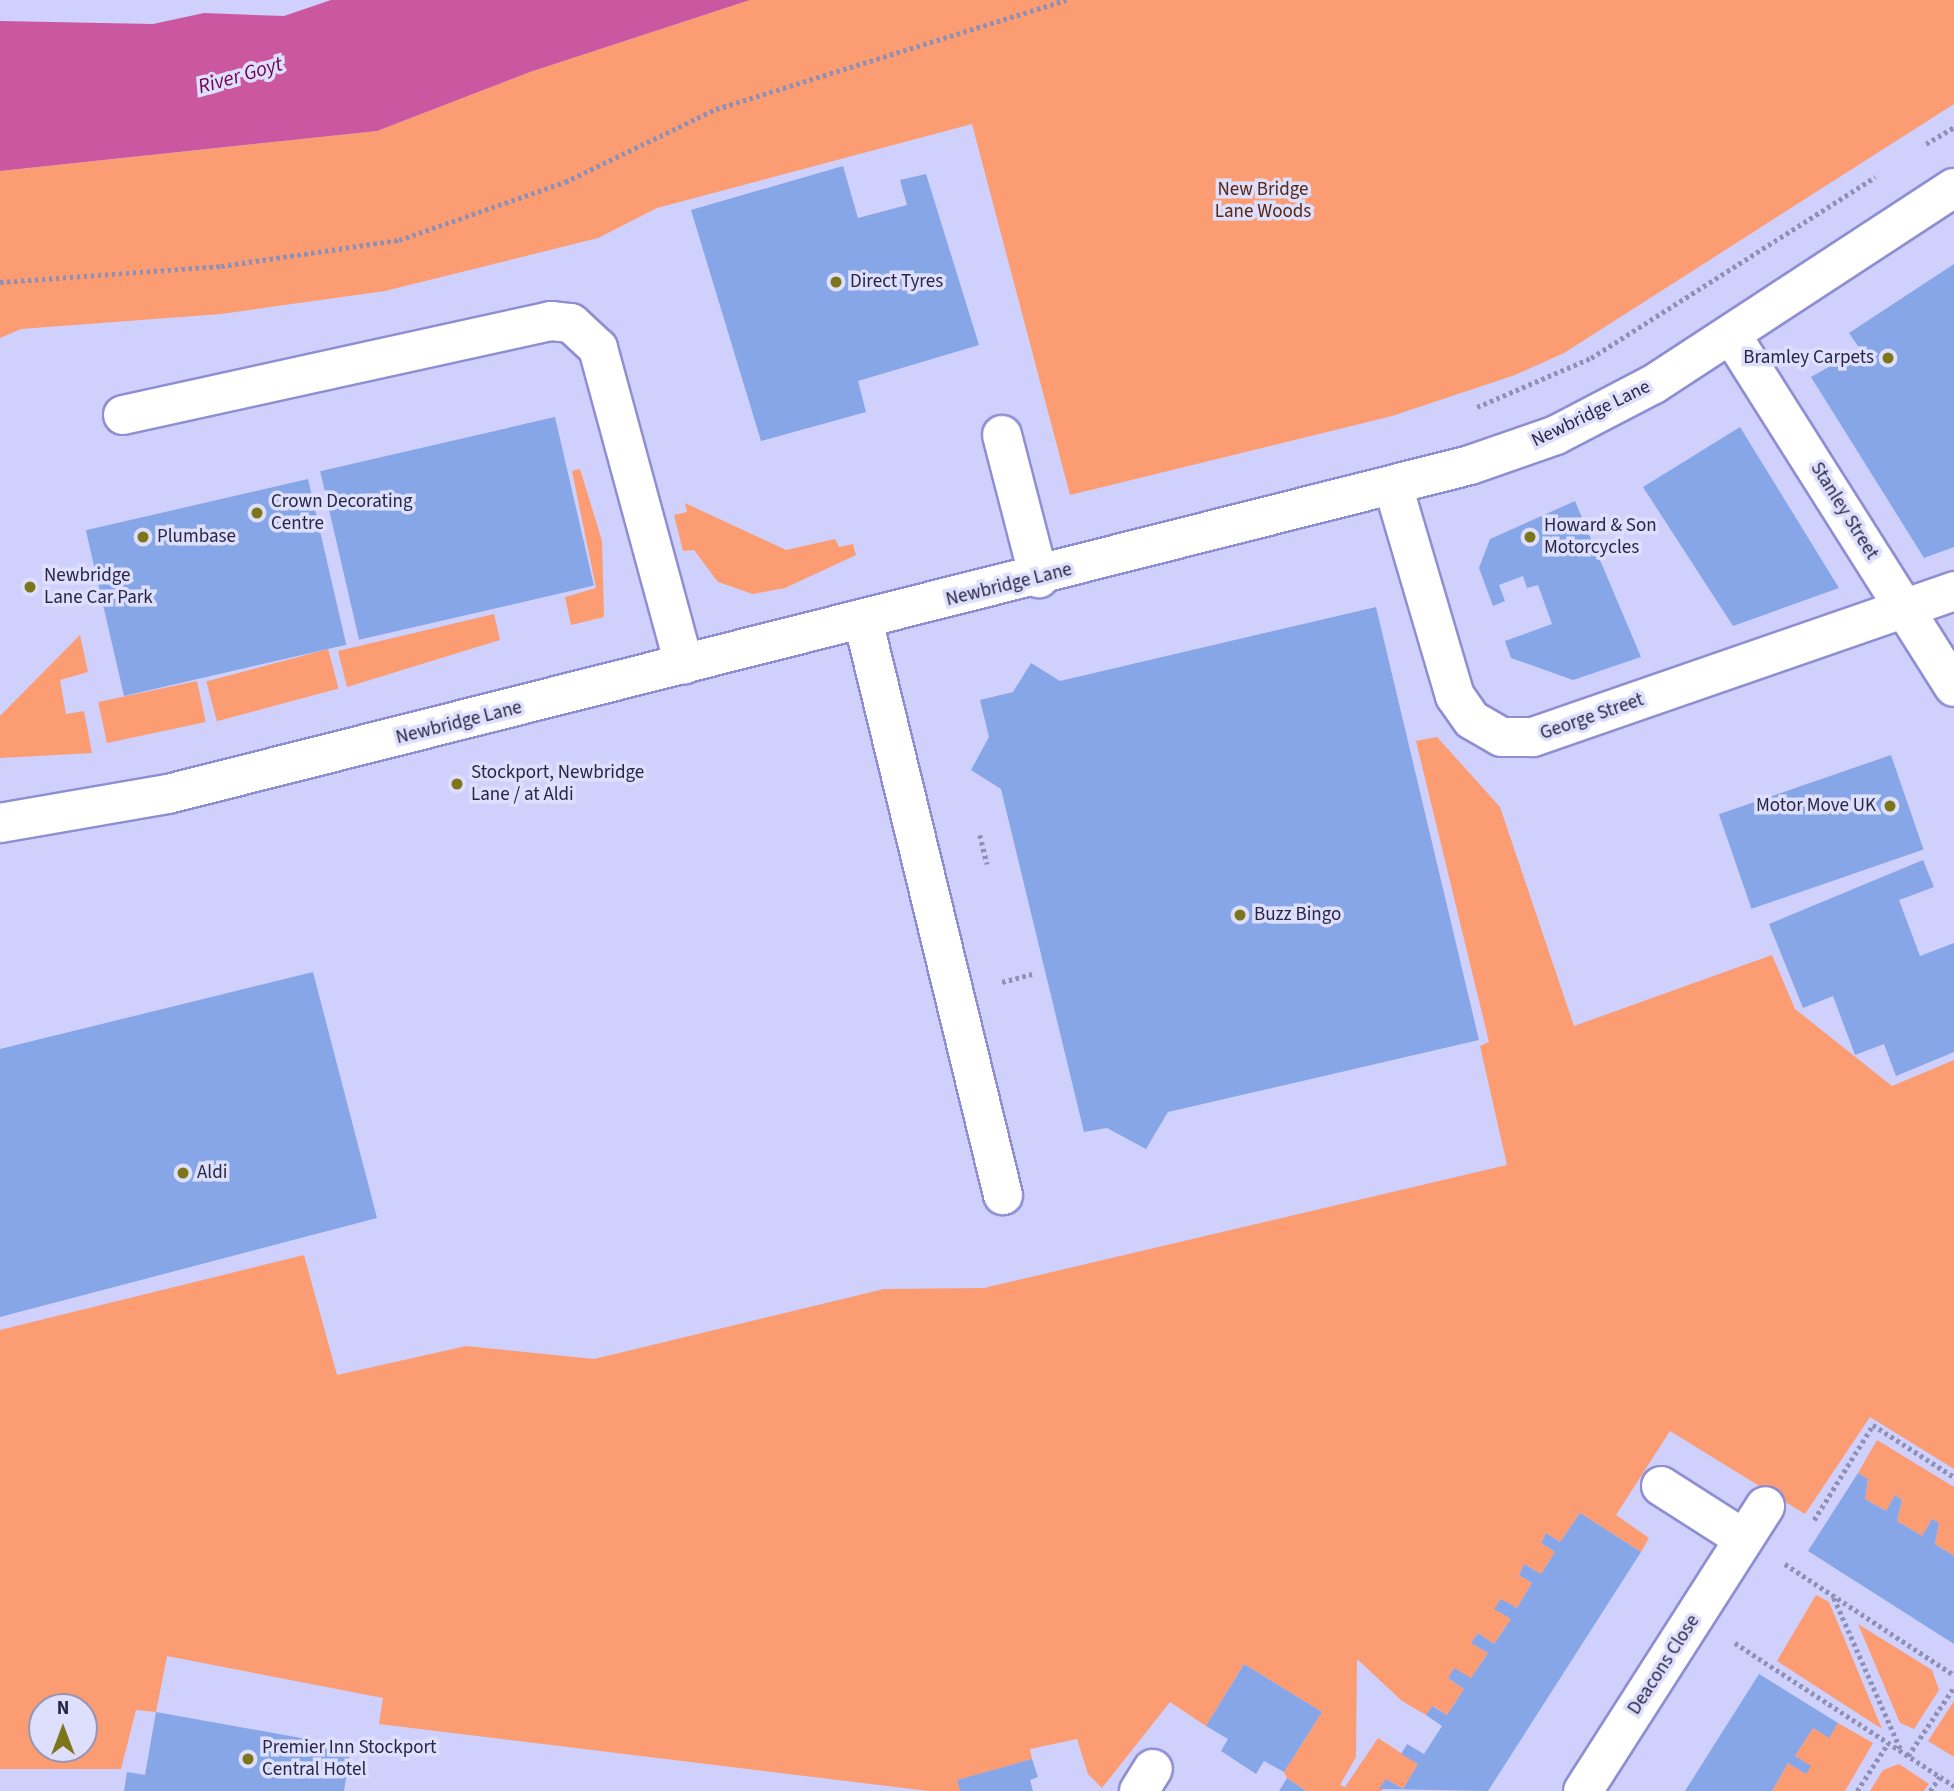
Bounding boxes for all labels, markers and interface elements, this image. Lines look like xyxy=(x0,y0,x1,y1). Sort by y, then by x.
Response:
water label: River Goyt xyxy=(195,51,285,99)
park label: New Bridge Lane Woods xyxy=(1215,179,1311,223)
place label: Direct Tyres xyxy=(850,271,943,293)
marker: Direct Tyres xyxy=(828,274,844,290)
place label: Bramley Carpets xyxy=(1743,347,1874,369)
marker: Bramley Carpets xyxy=(1880,350,1896,366)
street label: Newbridge Lane xyxy=(1528,375,1654,453)
street label: Stanley Street xyxy=(1805,458,1883,564)
place label: Crown Decorating Centre xyxy=(271,491,413,535)
marker: Crown Decorating Centre xyxy=(249,505,265,521)
place label: Howard & Son Motorcycles xyxy=(1544,515,1657,559)
place label: Plumbase xyxy=(157,526,236,548)
marker: Plumbase xyxy=(135,529,151,545)
marker: Howard & Son Motorcycles xyxy=(1522,529,1538,545)
street label: Newbridge Lane xyxy=(944,558,1074,612)
place label: Newbridge Lane Car Park xyxy=(44,565,153,609)
marker: Newbridge Lane Car Park xyxy=(22,579,38,595)
street label: George Street xyxy=(1537,689,1647,745)
street label: Newbridge Lane xyxy=(394,696,524,750)
place label: Stockport, Newbridge Lane / at Aldi xyxy=(471,762,644,806)
marker: Stockport, Newbridge Lane / at Aldi xyxy=(449,776,465,792)
place label: Motor Move UK xyxy=(1756,795,1876,817)
marker: Motor Move UK xyxy=(1882,798,1898,814)
place label: Buzz Bingo xyxy=(1254,904,1341,926)
marker: Buzz Bingo xyxy=(1232,907,1248,923)
place label: Aldi xyxy=(197,1162,227,1184)
marker: Aldi xyxy=(175,1165,191,1181)
street label: Deacons Close xyxy=(1623,1611,1705,1719)
north arrow xyxy=(28,1693,98,1763)
text: N xyxy=(57,1695,69,1722)
place label: Premier Inn Stockport Central Hotel xyxy=(262,1737,436,1781)
marker: Premier Inn Stockport Central Hotel xyxy=(240,1751,256,1767)

